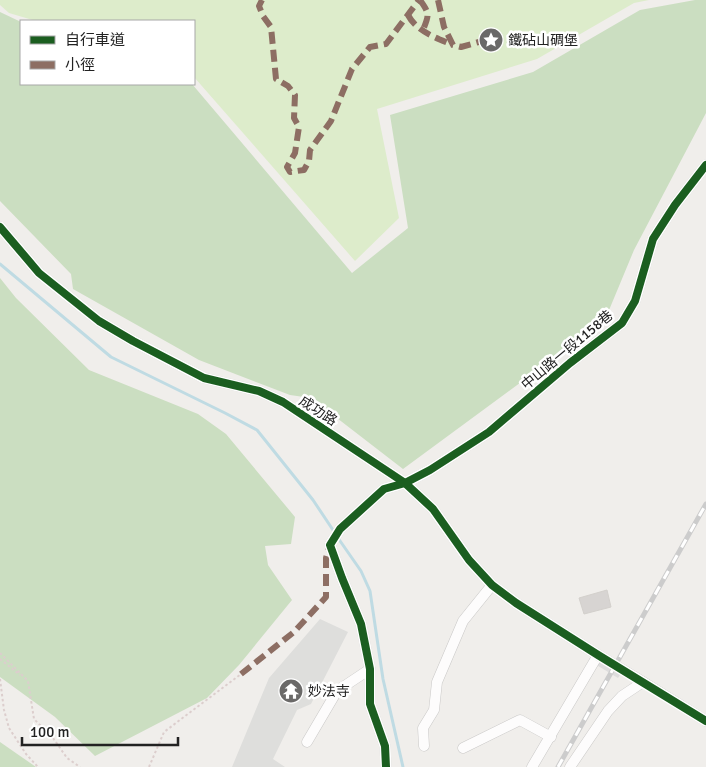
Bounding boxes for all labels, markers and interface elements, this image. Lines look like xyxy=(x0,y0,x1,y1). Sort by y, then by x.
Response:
legend xyxy=(20,20,195,85)
place icon: 鐵砧山碉堡 xyxy=(478,27,504,53)
text: 自行車道 xyxy=(65,31,125,49)
place label: 鐵砧山碉堡 xyxy=(508,32,578,49)
text: 小徑 xyxy=(65,56,95,74)
street label: 中山路一段1158巷 xyxy=(518,307,616,393)
street label: 成功路 xyxy=(296,392,340,430)
temple icon: 妙法寺 xyxy=(278,678,304,704)
place label: 妙法寺 xyxy=(308,683,350,700)
scale bar xyxy=(22,714,179,746)
text: 100 m xyxy=(30,723,70,741)

